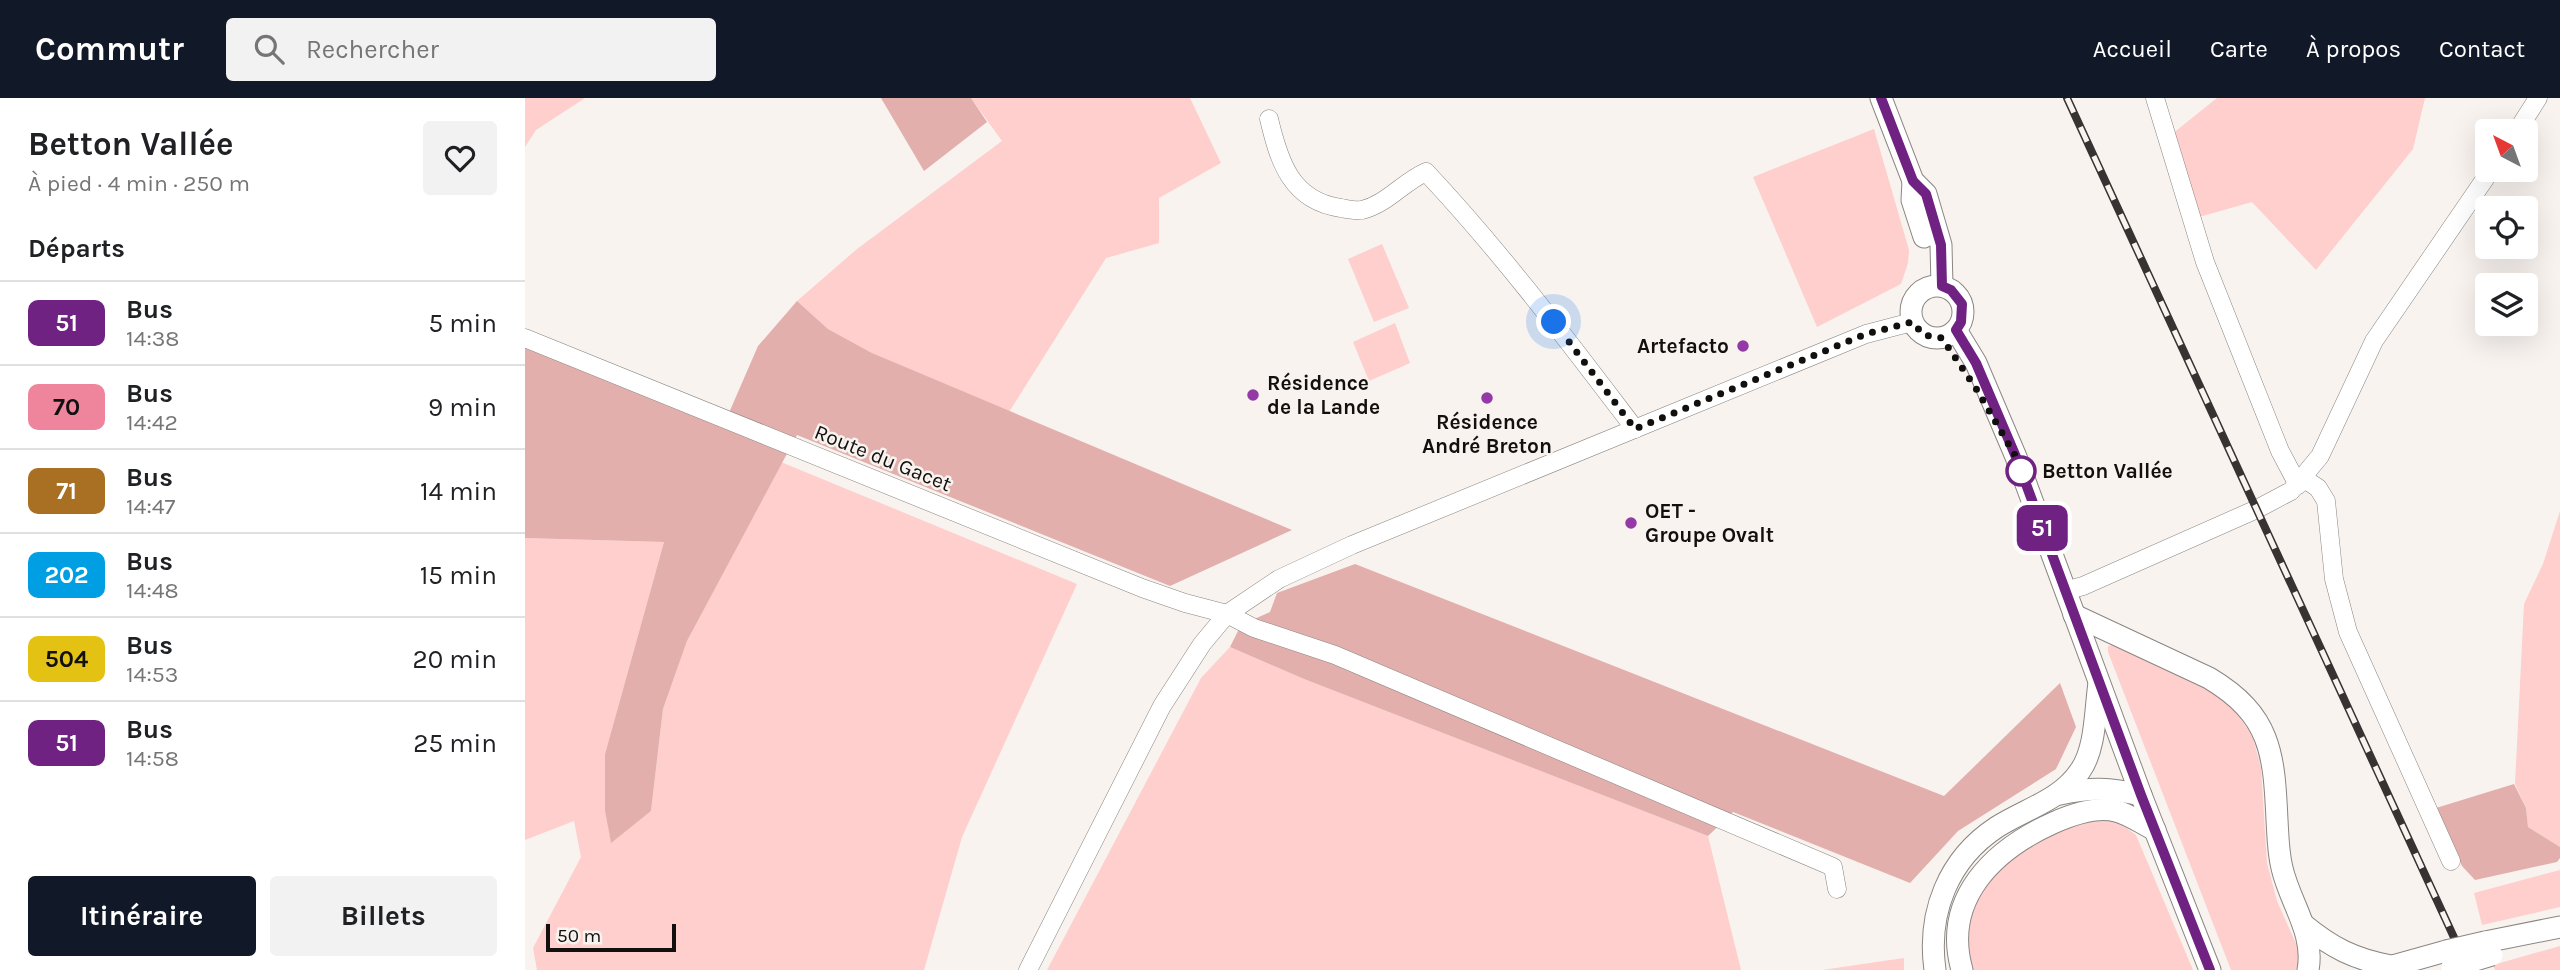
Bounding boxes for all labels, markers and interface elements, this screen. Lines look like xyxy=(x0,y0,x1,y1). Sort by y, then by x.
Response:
search box xyxy=(226,18,716,81)
text: Commutr xyxy=(35,30,184,68)
icon: search xyxy=(250,30,288,68)
text: Rechercher xyxy=(306,34,439,65)
text: Accueil xyxy=(2093,35,2172,63)
text: Carte xyxy=(2210,35,2268,63)
text: À propos xyxy=(2306,35,2401,63)
text: Contact xyxy=(2439,35,2525,63)
north arrow xyxy=(2475,119,2537,182)
map controls xyxy=(2475,119,2538,336)
button: heart xyxy=(423,121,497,195)
text: Betton Vallée xyxy=(28,125,233,163)
text: À pied · 4 min · 250 m xyxy=(28,170,250,197)
button: locate xyxy=(2475,196,2538,259)
text: Départs xyxy=(28,233,125,264)
button: layers xyxy=(2475,273,2538,336)
text: Bus xyxy=(126,294,173,325)
your location xyxy=(1536,304,1571,339)
text: 5 min xyxy=(428,308,497,339)
text: 51 xyxy=(55,309,78,337)
text: 14:38 xyxy=(126,325,179,352)
place label: Artefacto xyxy=(1637,334,1729,358)
marker: Artefacto xyxy=(1735,338,1751,354)
place label: Résidence de la Lande xyxy=(1267,371,1380,419)
text: Bus xyxy=(126,378,173,409)
marker: Résidence de la Lande xyxy=(1245,387,1261,403)
marker: Résidence André Breton xyxy=(1479,390,1495,406)
text: 9 min xyxy=(428,392,497,423)
text: 70 xyxy=(53,393,80,421)
text: 14:42 xyxy=(126,409,178,436)
place label: Résidence André Breton xyxy=(1422,410,1552,458)
street label: Route du Gacet xyxy=(811,420,955,496)
marker: Betton Vallée xyxy=(2006,456,2036,486)
place label: Betton Vallée xyxy=(2042,459,2173,483)
text: Bus xyxy=(126,462,173,493)
text: 14 min xyxy=(420,476,497,507)
text: 71 xyxy=(56,477,77,505)
text: 14:47 xyxy=(126,493,175,520)
place label: OET - Groupe Ovalt xyxy=(1645,499,1774,547)
line badge: 51 xyxy=(2011,505,2073,551)
text: 51 xyxy=(2031,514,2053,542)
marker: OET - Groupe Ovalt xyxy=(1623,515,1639,531)
text: Bus xyxy=(126,546,173,577)
text: 15 min xyxy=(420,560,497,591)
text: 202 xyxy=(44,561,89,589)
text: 14:48 xyxy=(126,577,179,604)
text: Bus xyxy=(126,630,173,661)
text: 20 min xyxy=(413,644,497,675)
text: 504 xyxy=(45,645,88,673)
text: 14:53 xyxy=(126,661,178,688)
text: Bus xyxy=(126,714,173,745)
text: 25 min xyxy=(413,728,497,759)
text: 51 xyxy=(55,729,78,757)
text: 14:58 xyxy=(126,745,179,772)
button: Itinéraire xyxy=(28,876,256,956)
button: Billets xyxy=(270,876,497,956)
scale bar xyxy=(546,921,675,953)
text: 50 m xyxy=(557,925,601,947)

